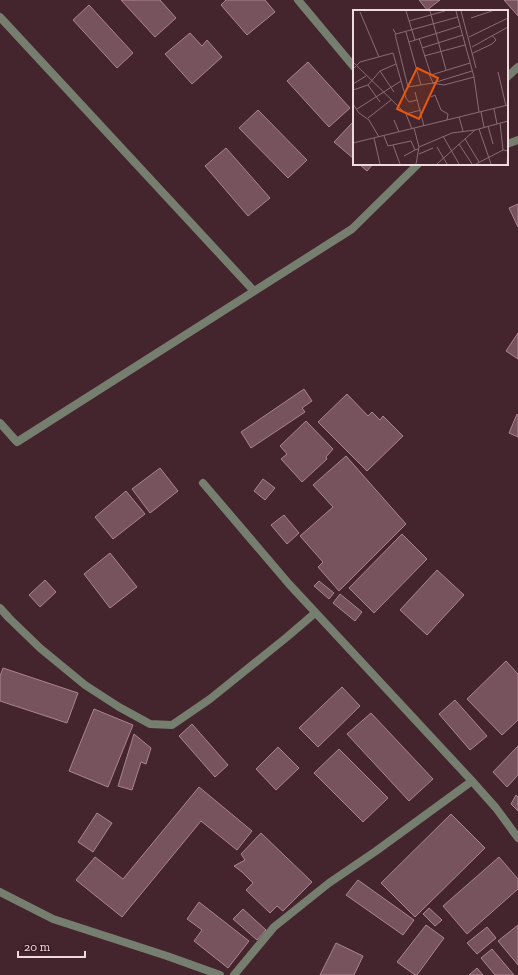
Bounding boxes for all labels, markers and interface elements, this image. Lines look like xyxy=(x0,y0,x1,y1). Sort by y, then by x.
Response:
inset map xyxy=(353,10,508,165)
scale bar xyxy=(18,933,85,959)
text: 20 m xyxy=(24,940,51,954)

